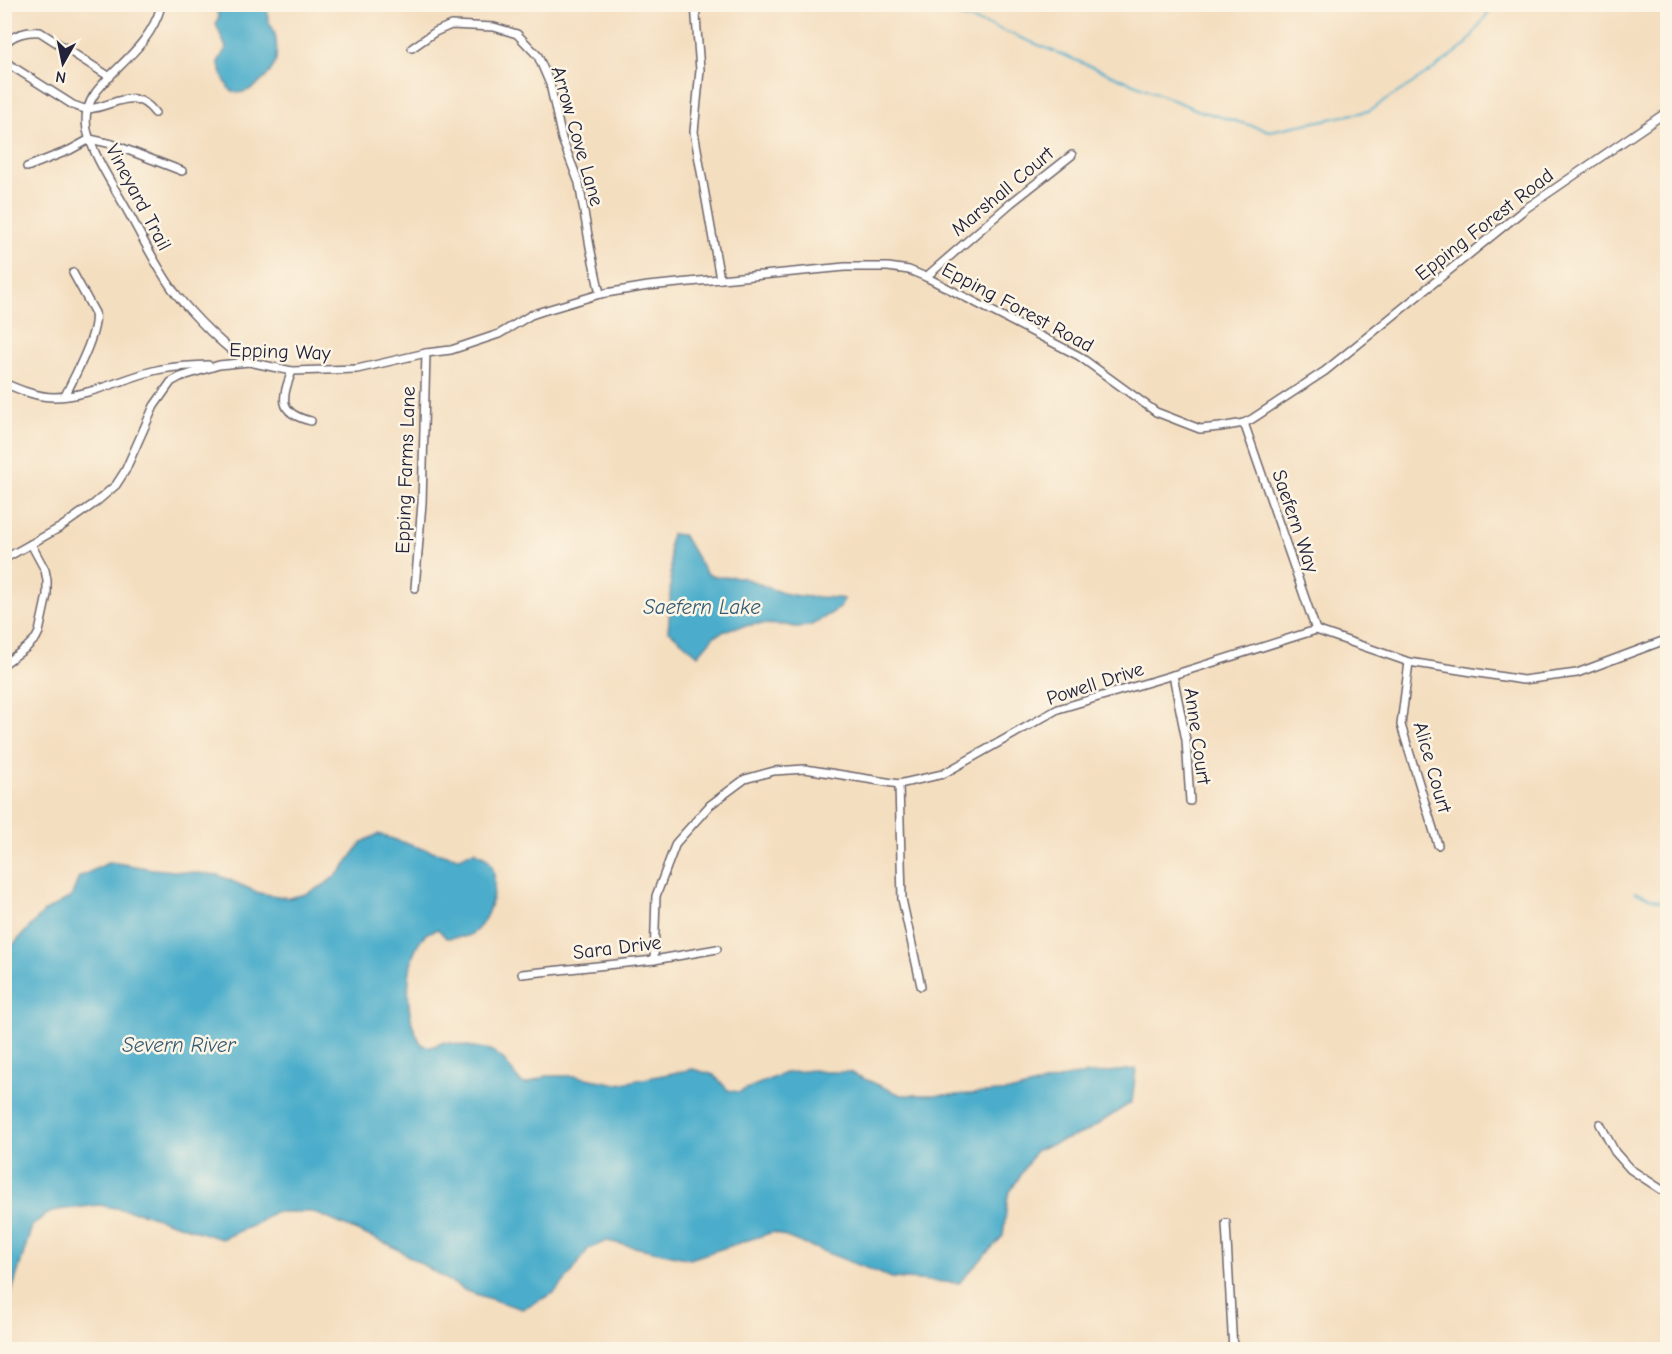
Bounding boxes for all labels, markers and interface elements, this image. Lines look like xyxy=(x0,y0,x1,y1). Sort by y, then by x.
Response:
north arrow xyxy=(33,33,93,93)
street label: Arrow Cove Lane xyxy=(547,63,609,209)
text: N xyxy=(54,67,67,87)
street label: Vineyard Trail xyxy=(101,140,176,254)
street label: Marshall Court xyxy=(946,141,1059,241)
street label: Epping Forest Road xyxy=(1411,163,1558,285)
street label: Epping Forest Road xyxy=(938,258,1098,357)
street label: Epping Way xyxy=(229,338,331,365)
street label: Epping Farms Lane xyxy=(391,386,420,554)
street label: Saefern Way xyxy=(1267,467,1324,576)
water label: Saefern Lake xyxy=(643,595,761,619)
street label: Powell Drive xyxy=(1044,657,1147,710)
street label: Anne Court xyxy=(1179,686,1216,787)
street label: Alice Court xyxy=(1409,719,1457,817)
street label: Sara Drive xyxy=(572,931,663,964)
water label: Severn River xyxy=(122,1033,237,1057)

